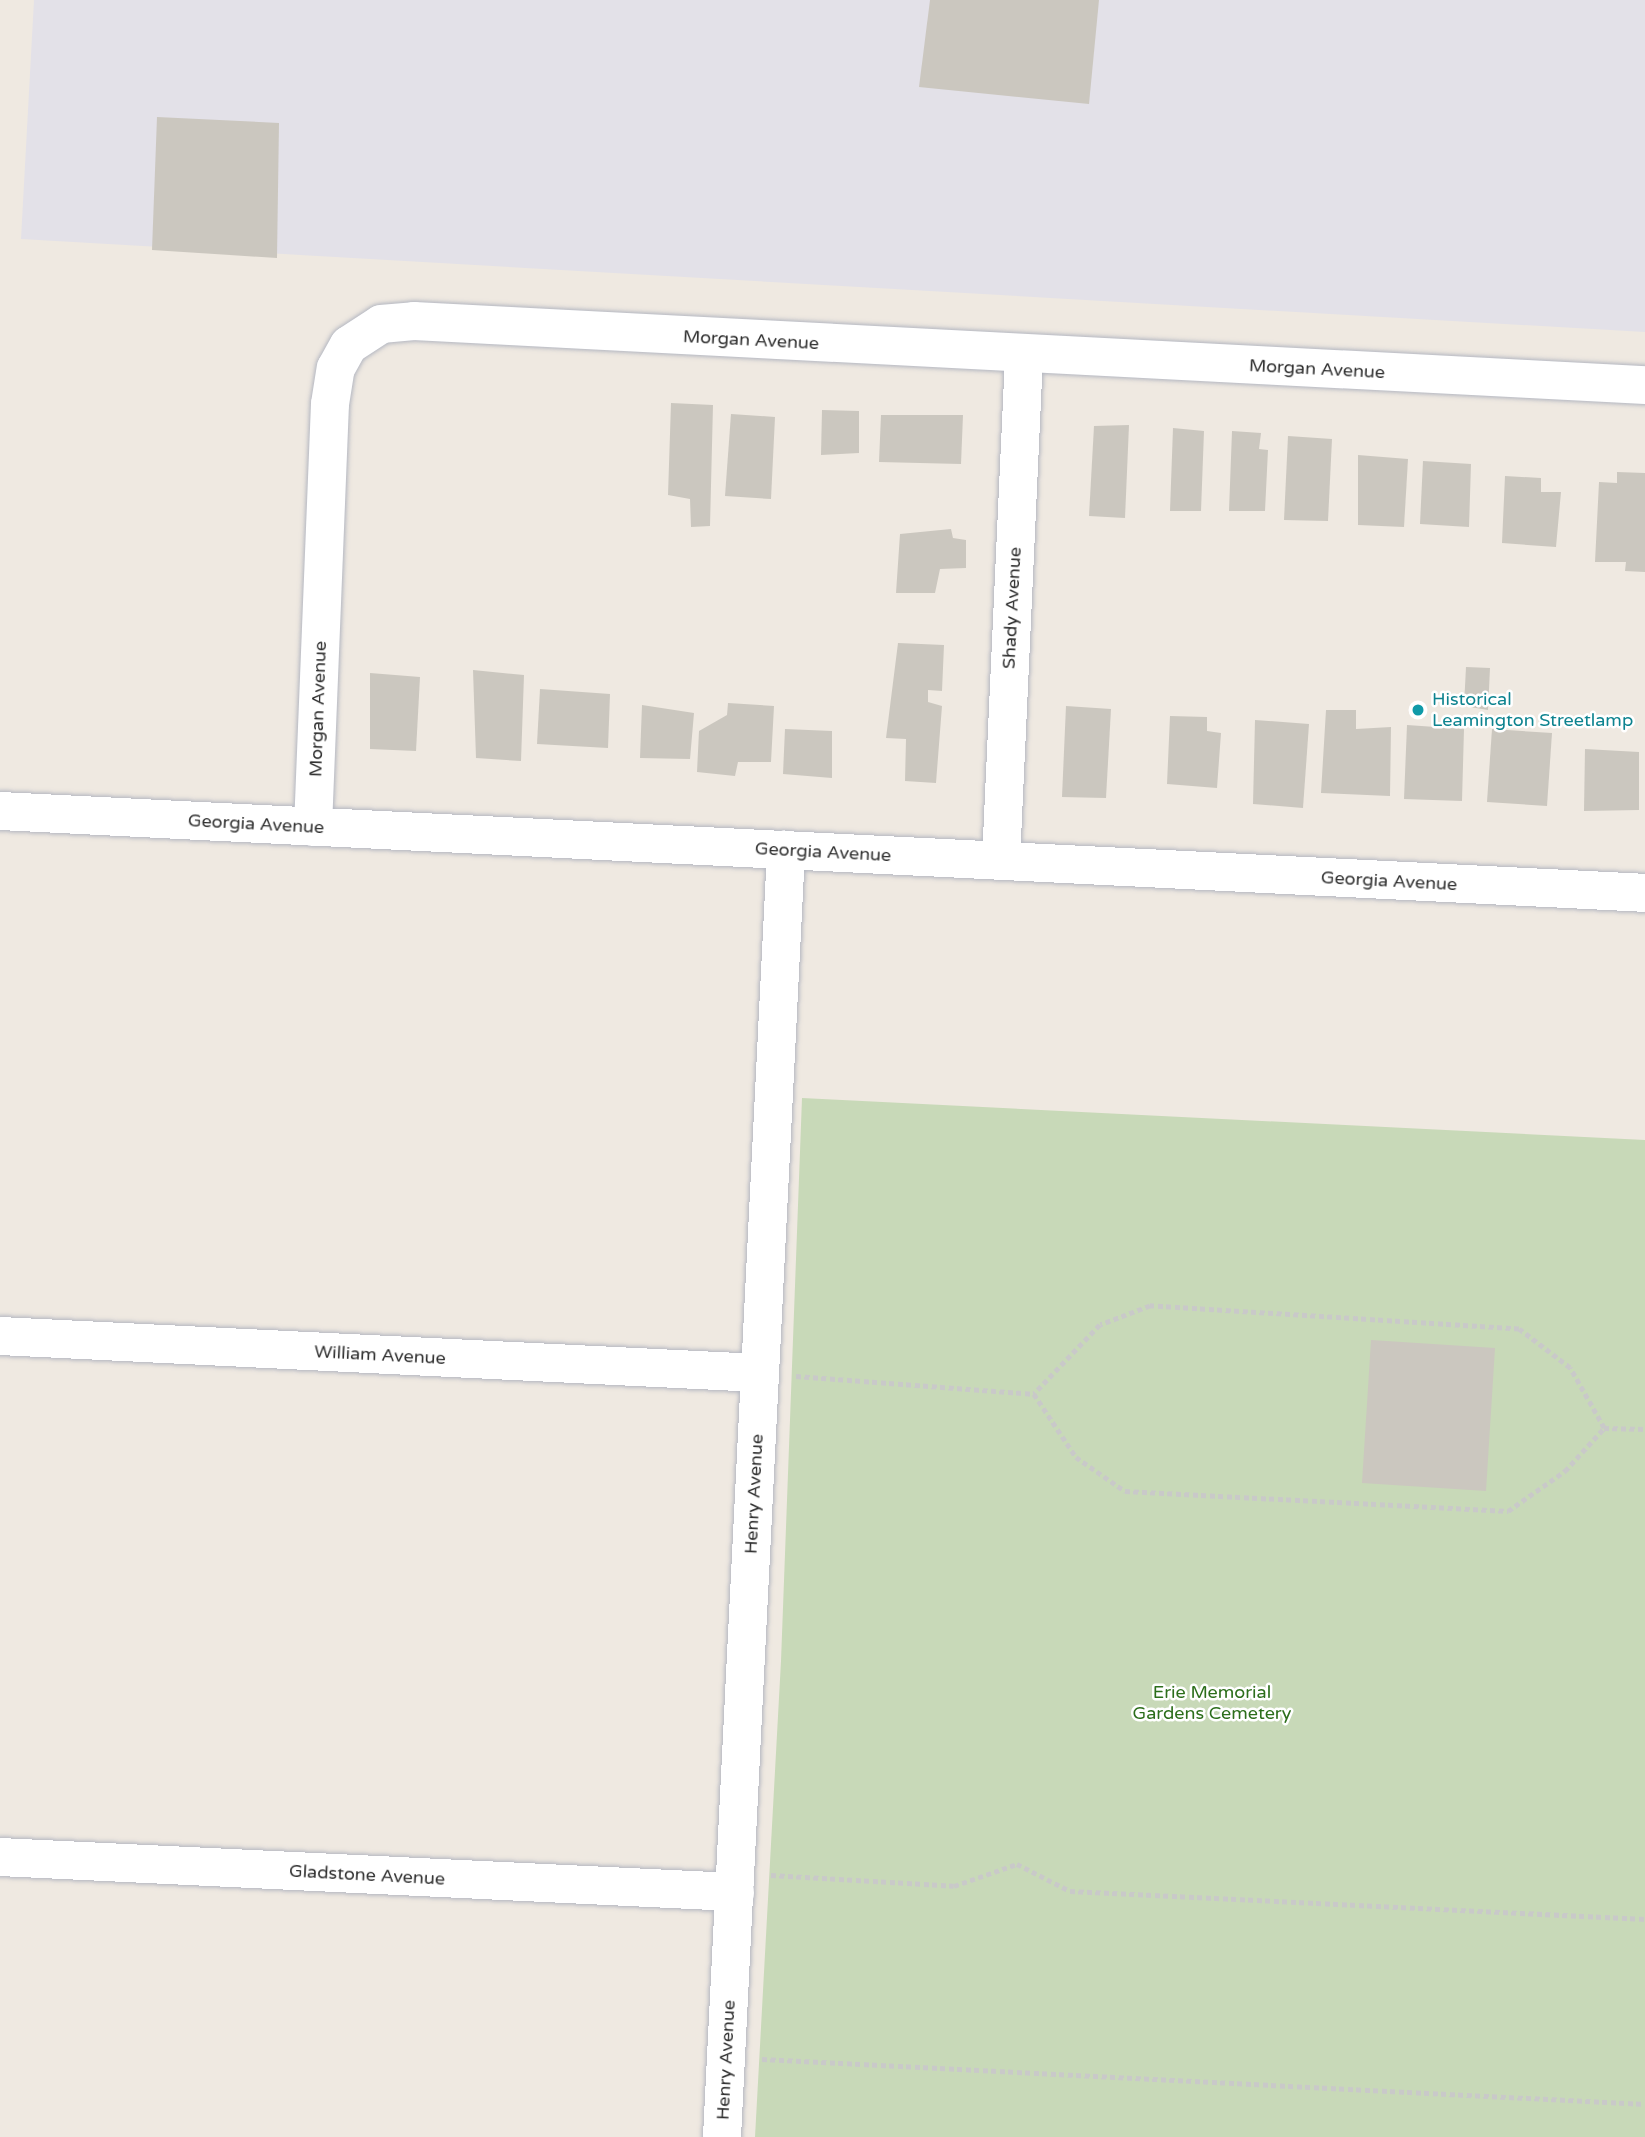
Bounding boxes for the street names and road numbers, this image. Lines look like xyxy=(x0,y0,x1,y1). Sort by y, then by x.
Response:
street label: Morgan Avenue xyxy=(682,326,820,354)
street label: Morgan Avenue xyxy=(1248,355,1386,383)
street label: Shady Avenue xyxy=(998,546,1026,670)
street label: Morgan Avenue xyxy=(305,641,331,777)
street label: Georgia Avenue xyxy=(187,810,325,838)
street label: Georgia Avenue xyxy=(754,838,892,866)
street label: Georgia Avenue xyxy=(1320,867,1458,895)
street label: William Avenue xyxy=(314,1341,446,1369)
street label: Henry Avenue xyxy=(740,1433,768,1555)
street label: Gladstone Avenue xyxy=(288,1860,446,1890)
street label: Henry Avenue xyxy=(712,1999,740,2121)

